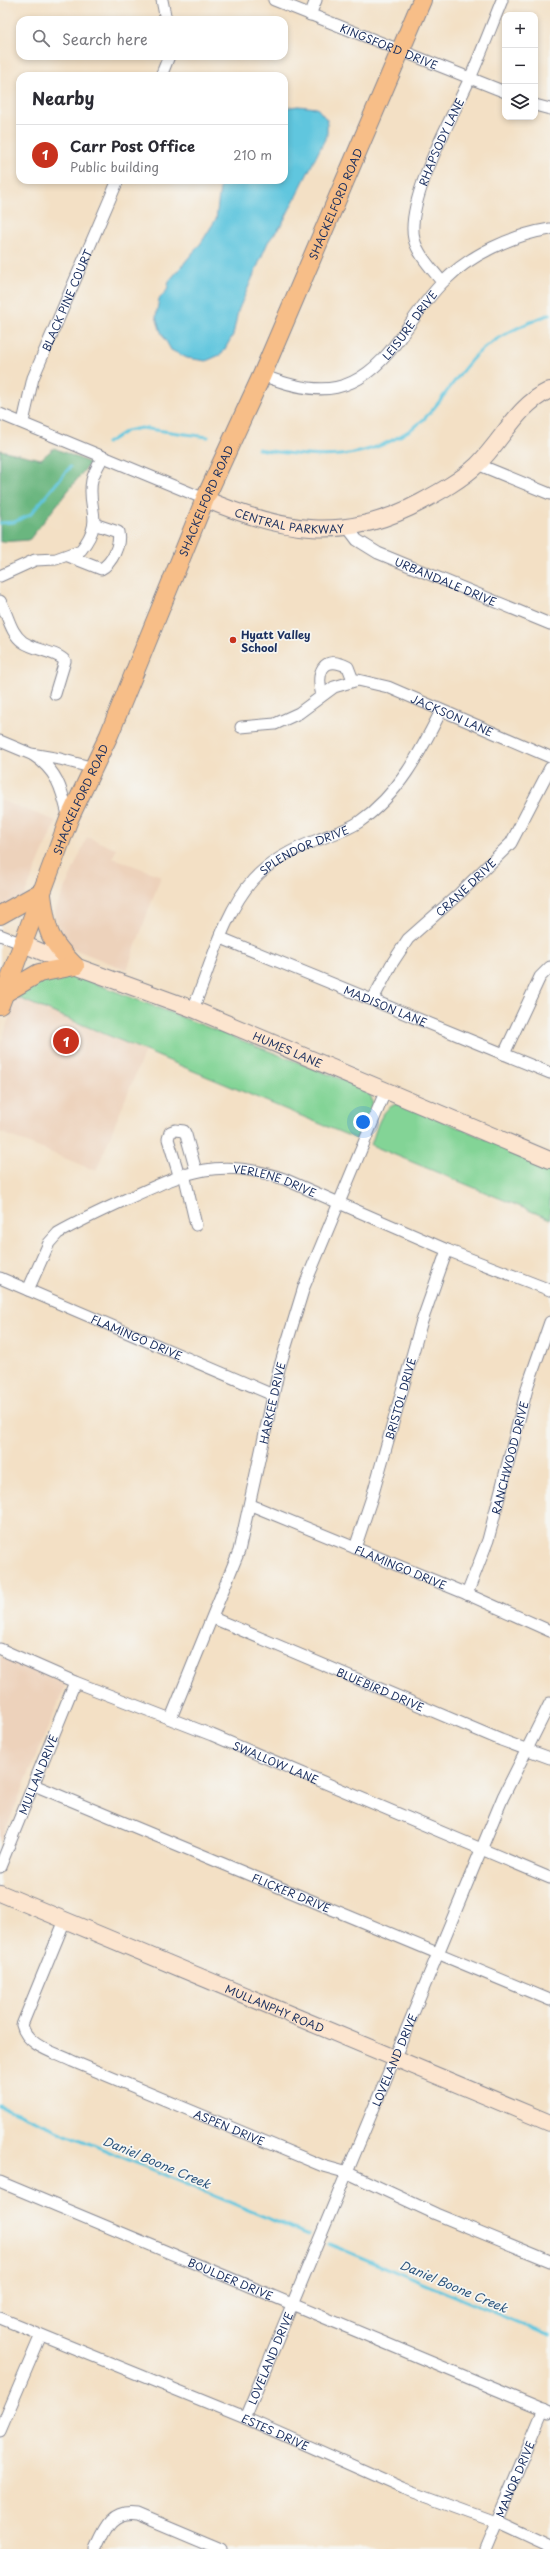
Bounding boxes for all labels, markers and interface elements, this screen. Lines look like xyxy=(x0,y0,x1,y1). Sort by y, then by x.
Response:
map controls xyxy=(502,12,538,120)
button: + xyxy=(502,12,538,48)
search box xyxy=(16,16,288,60)
street label: KINGSFORD DRIVE xyxy=(338,19,441,73)
icon: search xyxy=(30,27,52,49)
text: Search here xyxy=(62,27,148,50)
button: − xyxy=(502,48,538,84)
button: layers xyxy=(502,84,538,120)
text: Nearby xyxy=(32,85,94,111)
street label: RHAPSODY LANE xyxy=(414,95,468,188)
text: Carr Post Office xyxy=(70,134,195,157)
text: 1 xyxy=(42,145,48,164)
text: 210 m xyxy=(233,145,272,164)
street label: SHACKELFORD ROAD xyxy=(304,145,366,262)
text: Public building xyxy=(70,157,159,176)
street label: BLACK PINE COURT xyxy=(37,246,96,354)
street label: LEISURE DRIVE xyxy=(378,286,441,363)
street label: SHACKELFORD ROAD xyxy=(174,442,237,559)
street label: CENTRAL PARKWAY xyxy=(232,503,345,537)
street label: URBANDALE DRIVE xyxy=(392,552,499,610)
place label: Hyatt Valley School xyxy=(241,626,311,656)
marker: Hyatt Valley School xyxy=(228,635,238,645)
street label: JACKSON LANE xyxy=(408,689,496,740)
street label: SHACKELFORD ROAD xyxy=(48,741,112,857)
street label: SPLENDOR DRIVE xyxy=(255,821,351,879)
street label: CRANE DRIVE xyxy=(431,854,500,920)
street label: MADISON LANE xyxy=(341,981,430,1030)
pin: 1 xyxy=(53,1026,79,1056)
street label: HUMES LANE xyxy=(250,1027,325,1071)
your location xyxy=(353,1112,373,1132)
street label: VERLENE DRIVE xyxy=(232,1160,319,1201)
street label: FLAMINGO DRIVE xyxy=(89,1310,185,1364)
street label: BRISTOL DRIVE xyxy=(380,1355,420,1442)
street label: HARKEE DRIVE xyxy=(254,1360,289,1446)
street label: RANCHWOOD DRIVE xyxy=(486,1399,532,1516)
street label: FLAMINGO DRIVE xyxy=(352,1540,449,1593)
street label: BLUEBIRD DRIVE xyxy=(334,1663,427,1715)
street label: MULLAN DRIVE xyxy=(14,1732,61,1817)
street label: SWALLOW LANE xyxy=(230,1736,321,1788)
street label: FLICKER DRIVE xyxy=(250,1868,334,1916)
street label: MULLANPHY ROAD xyxy=(223,1980,327,2036)
street label: LOVELAND DRIVE xyxy=(367,2011,421,2109)
street label: ASPEN DRIVE xyxy=(191,2104,268,2149)
water label: Daniel Boone Creek xyxy=(101,2131,214,2193)
street label: BOULDER DRIVE xyxy=(185,2253,276,2304)
water label: Daniel Boone Creek xyxy=(398,2255,511,2317)
street label: LOVELAND DRIVE xyxy=(243,2309,297,2407)
street label: ESTES DRIVE xyxy=(239,2409,312,2454)
street label: MANOR DRIVE xyxy=(491,2438,538,2520)

